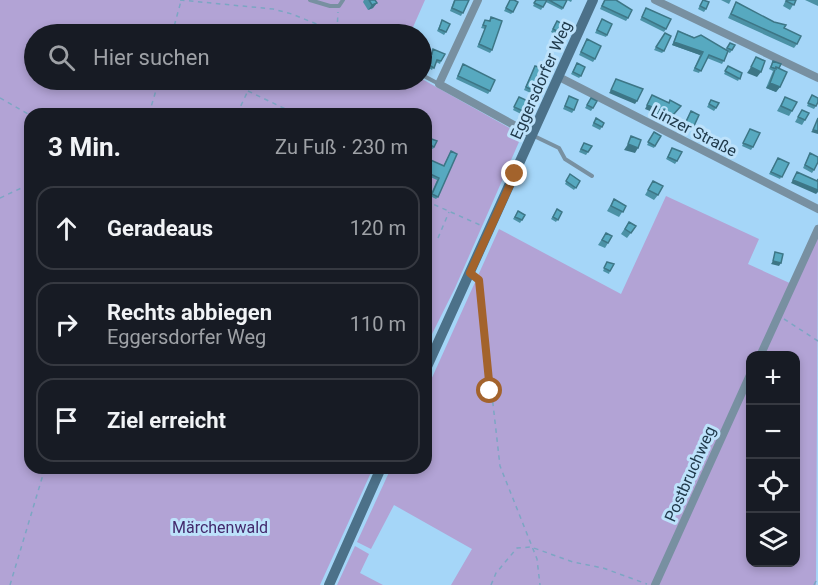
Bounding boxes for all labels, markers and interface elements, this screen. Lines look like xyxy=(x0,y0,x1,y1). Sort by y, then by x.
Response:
street label: Eggersdorfer Weg xyxy=(506,18,576,142)
search box xyxy=(24,24,432,90)
icon: search xyxy=(45,41,78,74)
text: Hier suchen xyxy=(93,45,210,70)
street label: Linzer Straße xyxy=(648,101,740,161)
text: 3 Min. xyxy=(48,132,121,162)
text: Zu Fuß · 230 m xyxy=(275,135,408,159)
route end xyxy=(501,160,527,186)
icon: ahead xyxy=(50,212,83,245)
text: Geradeaus xyxy=(107,216,213,241)
text: 120 m xyxy=(350,216,406,240)
text: Rechts abbiegen xyxy=(107,300,272,325)
icon: right xyxy=(50,308,83,341)
text: 110 m xyxy=(350,312,406,336)
text: Eggersdorfer Weg xyxy=(107,325,266,349)
map controls xyxy=(746,351,800,567)
button: + xyxy=(746,351,800,405)
route start xyxy=(476,377,502,403)
icon: arrive xyxy=(50,404,83,437)
button: − xyxy=(746,405,800,459)
text: Ziel erreicht xyxy=(107,408,226,433)
street label: Postbruchweg xyxy=(660,423,720,525)
button: locate xyxy=(746,459,800,513)
button: layers xyxy=(746,513,800,567)
park label: Märchenwald xyxy=(172,518,268,537)

